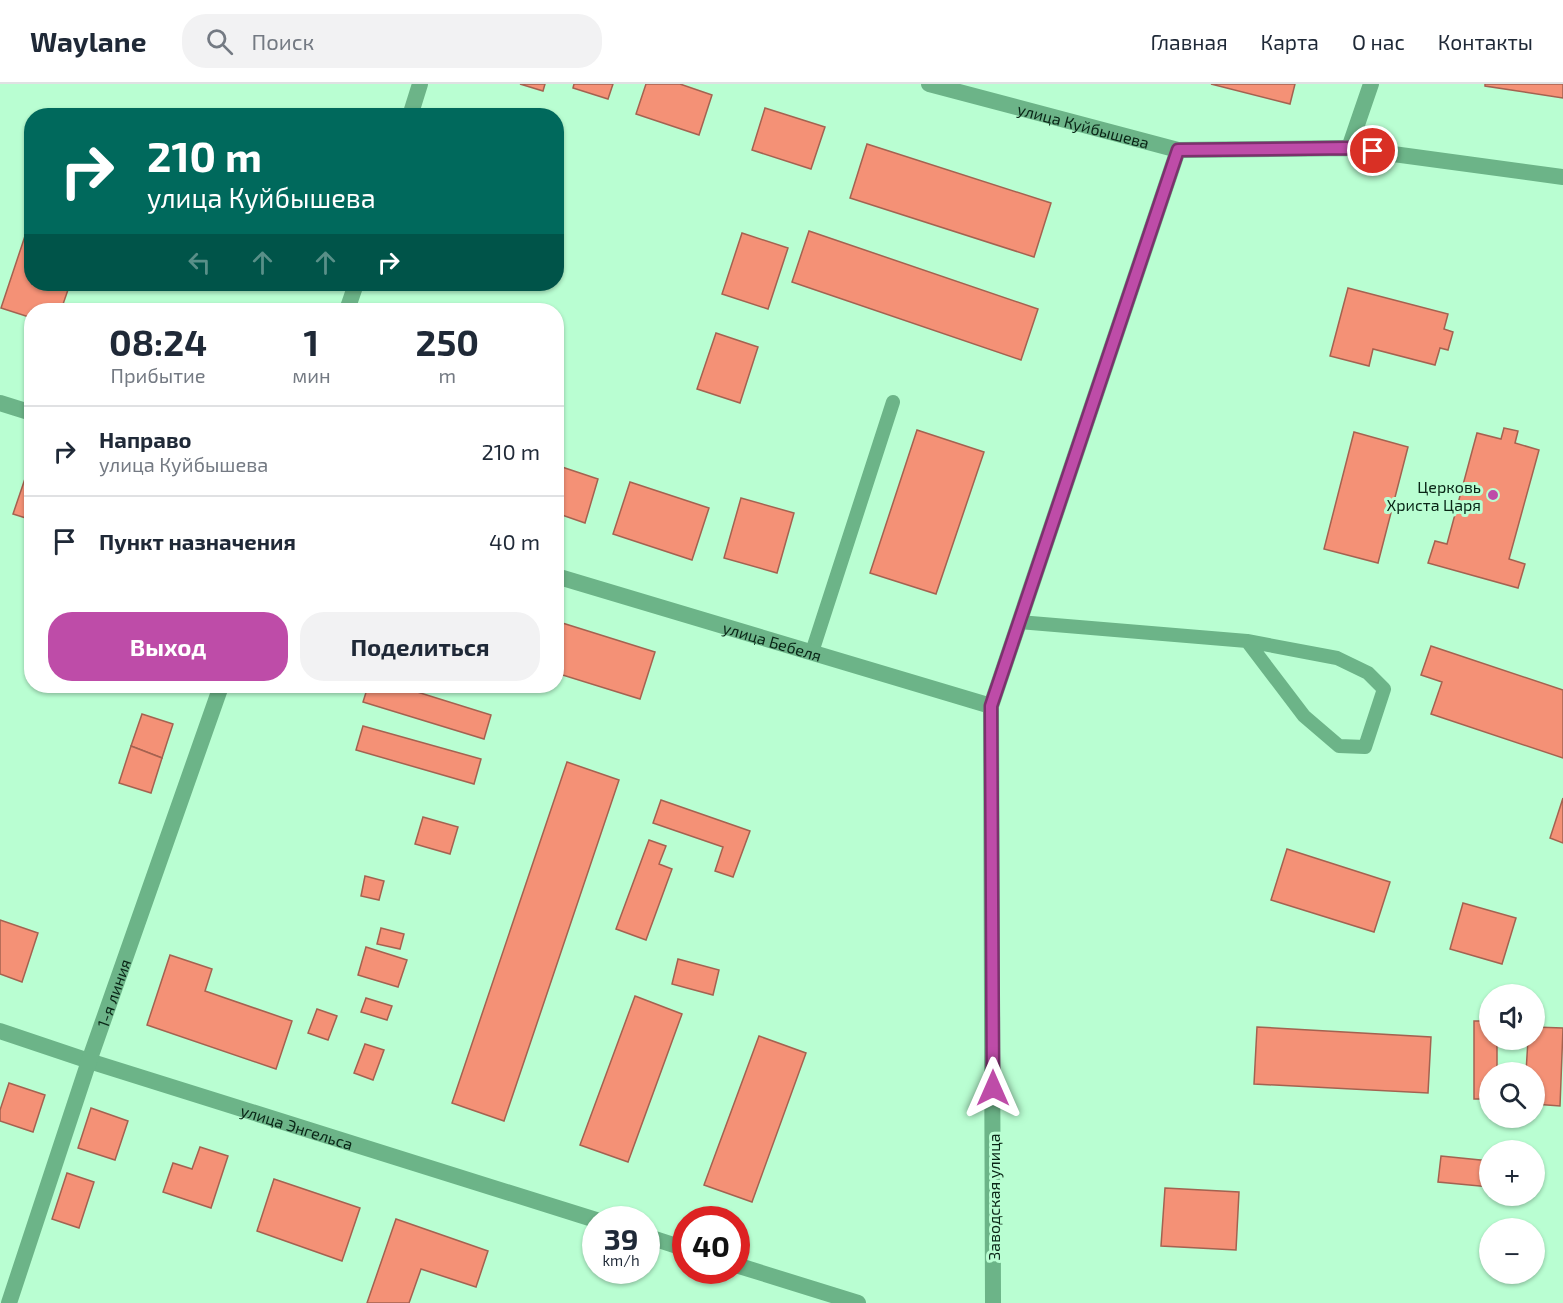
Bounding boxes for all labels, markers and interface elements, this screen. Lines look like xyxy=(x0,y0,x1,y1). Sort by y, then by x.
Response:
search box xyxy=(182,14,602,68)
text: Waylane xyxy=(30,24,146,58)
icon: search xyxy=(203,25,236,58)
text: Поиск xyxy=(251,28,314,54)
text: Главная xyxy=(1151,29,1228,54)
text: Карта xyxy=(1261,29,1319,54)
text: О нас xyxy=(1352,29,1405,54)
text: Контакты xyxy=(1438,29,1533,54)
street label: улица Куйбышева xyxy=(1015,98,1152,152)
pin xyxy=(1347,125,1398,176)
text: 210 m xyxy=(147,130,262,180)
icon: right xyxy=(48,132,126,210)
icon: arrive xyxy=(1356,134,1389,167)
text: улица Куйбышева xyxy=(147,181,376,213)
icon: left xyxy=(183,246,216,279)
icon: ahead xyxy=(246,246,279,279)
icon: ahead xyxy=(309,246,342,279)
icon: right xyxy=(372,246,405,279)
text: 08:24 xyxy=(109,320,207,363)
text: 1 xyxy=(304,320,319,363)
text: 250 xyxy=(416,320,479,363)
text: Прибытие xyxy=(111,363,206,387)
text: мин xyxy=(292,363,331,387)
text: m xyxy=(438,363,456,387)
text: Направо xyxy=(99,426,192,452)
icon: right xyxy=(48,435,81,468)
text: 210 m xyxy=(481,438,540,464)
text: улица Куйбышева xyxy=(99,452,268,476)
place label: Церковь Христа Царя xyxy=(1386,477,1481,514)
marker: Церковь Христа Царя xyxy=(1486,488,1500,502)
icon: arrive xyxy=(48,525,81,558)
text: Пункт назначения xyxy=(99,528,296,554)
text: 40 m xyxy=(489,528,540,554)
button: Выход xyxy=(48,612,288,681)
button: Поделиться xyxy=(300,612,540,681)
street label: улица Бебеля xyxy=(721,617,824,664)
street label: 1-я линия xyxy=(92,956,134,1030)
map controls xyxy=(1479,984,1545,1284)
button: sound xyxy=(1479,984,1545,1050)
position arrow xyxy=(961,1056,1025,1120)
button: search xyxy=(1479,1062,1545,1128)
street label: улица Энгельса xyxy=(238,1100,356,1153)
street label: Заводская улица xyxy=(984,1134,1004,1260)
button: + xyxy=(1479,1140,1545,1206)
speed limit sign: 40 xyxy=(672,1206,750,1284)
button: − xyxy=(1479,1218,1545,1284)
text: 39 xyxy=(604,1220,638,1256)
text: km/h xyxy=(602,1251,640,1269)

